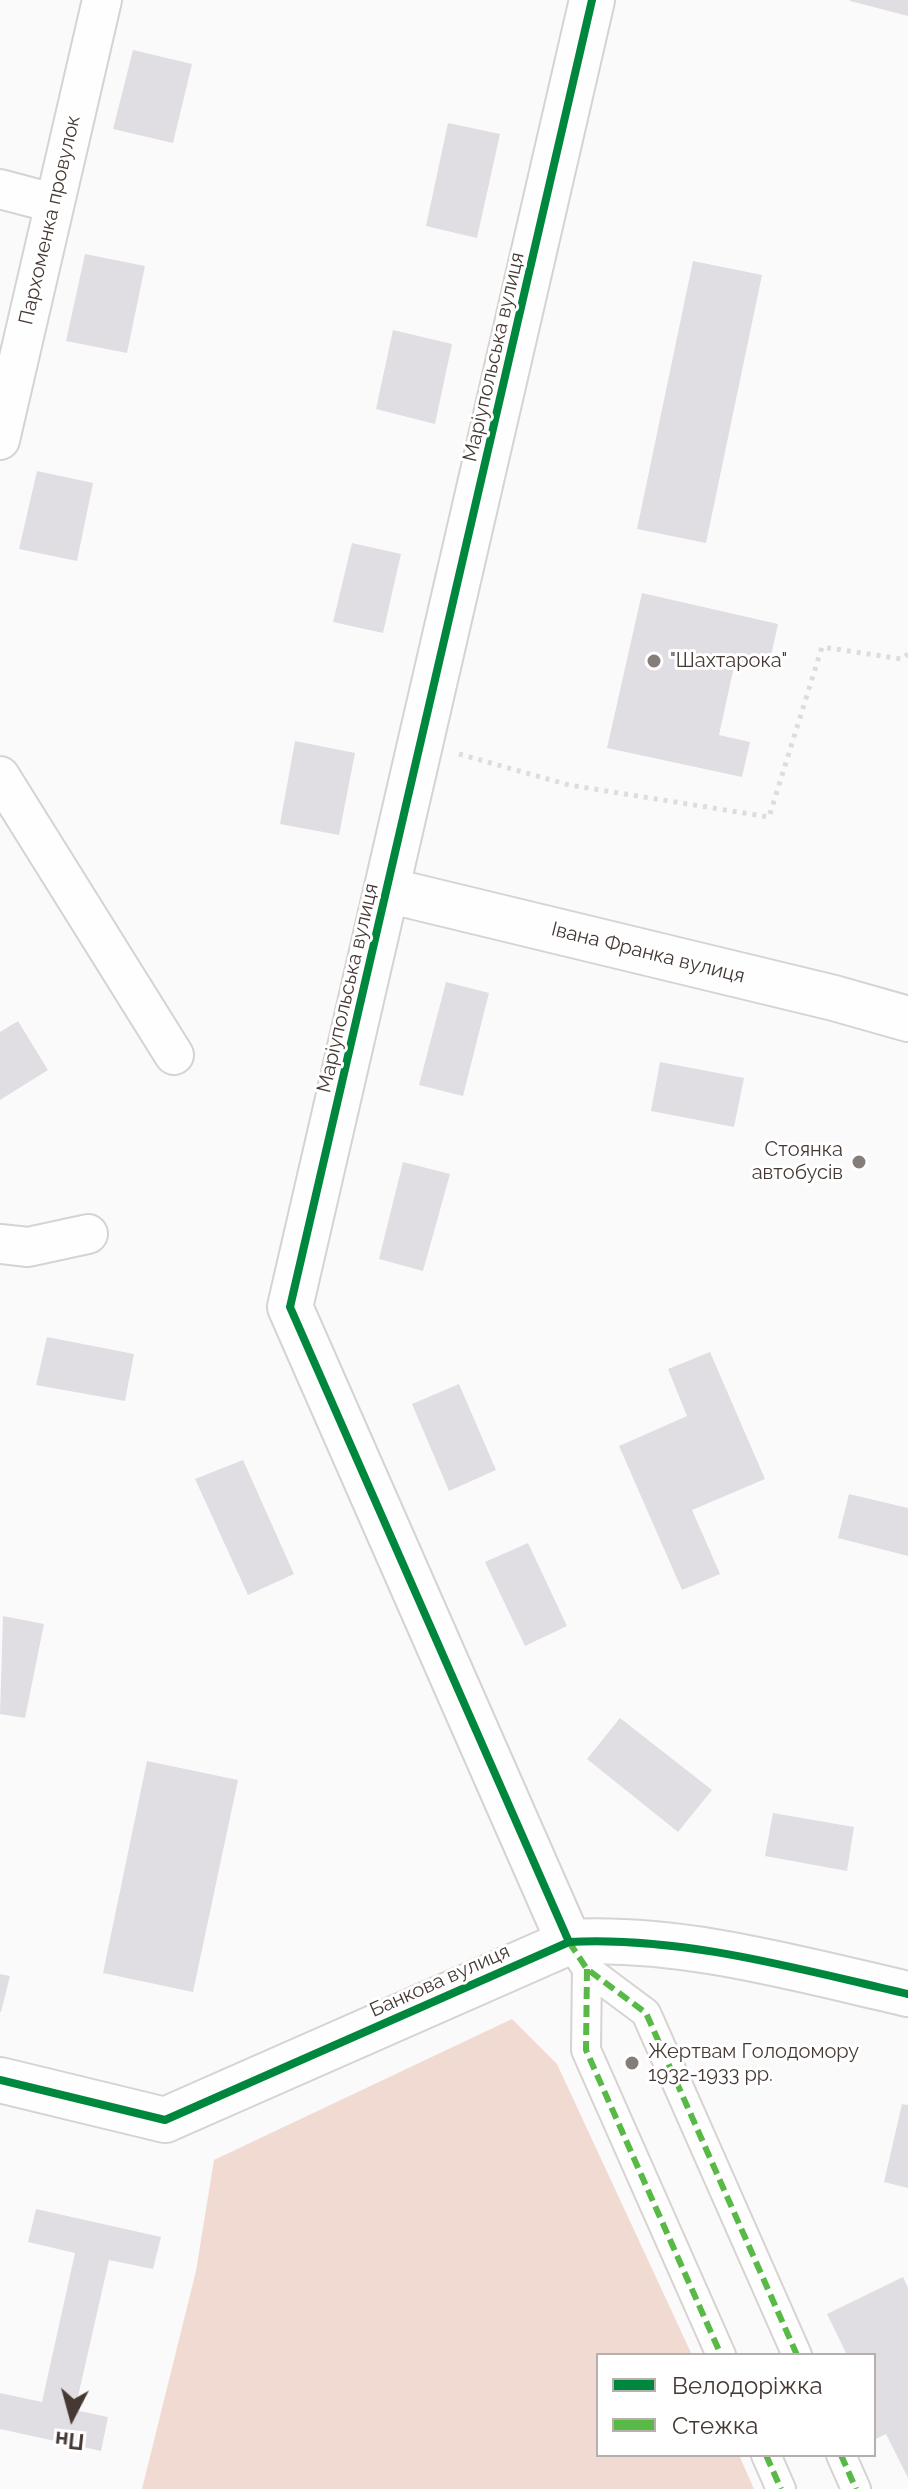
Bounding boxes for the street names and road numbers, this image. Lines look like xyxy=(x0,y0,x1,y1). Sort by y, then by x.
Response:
street label: Пархоменка провулок xyxy=(14,113,86,327)
street label: Маріупольська вулиця xyxy=(458,250,530,464)
street label: Маріупольська вулиця xyxy=(312,881,384,1095)
street label: Івана Франка вулиця xyxy=(549,917,747,989)
street label: Банкова вулиця xyxy=(366,1939,514,2023)

